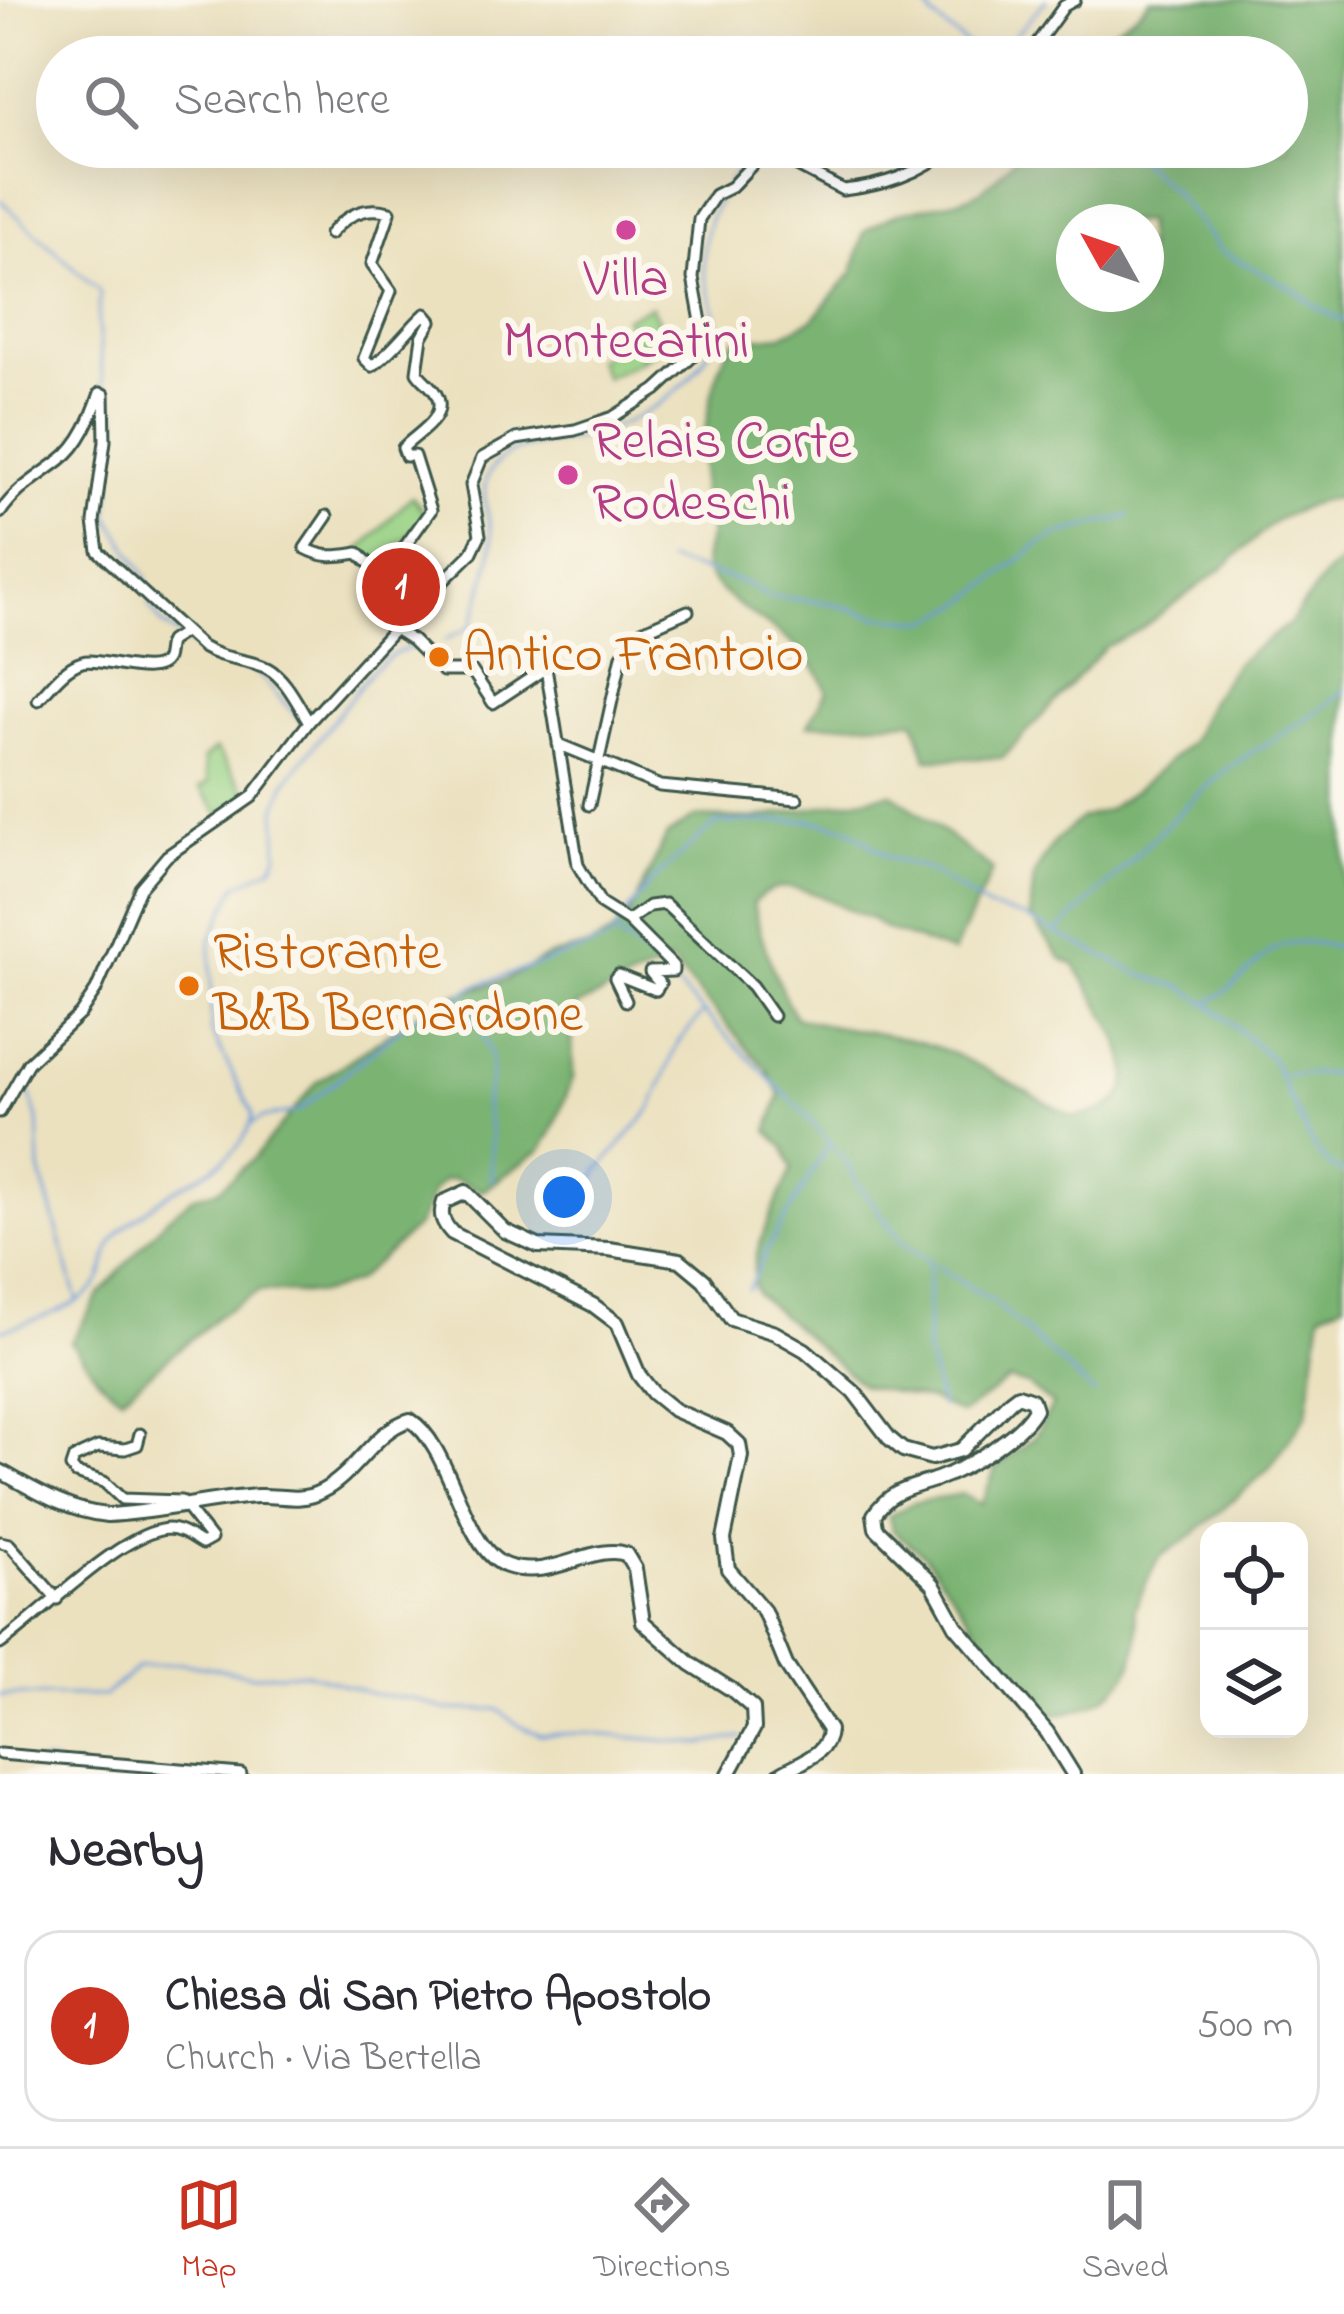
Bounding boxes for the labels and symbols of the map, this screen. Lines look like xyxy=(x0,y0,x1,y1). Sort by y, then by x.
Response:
north arrow xyxy=(1056,204,1164,312)
marker: Villa Montecatini xyxy=(613,217,639,243)
place label: Villa Montecatini xyxy=(502,243,750,383)
place label: Relais Corte Rodeschi xyxy=(592,405,853,545)
marker: Relais Corte Rodeschi xyxy=(555,462,581,488)
pin: 1 xyxy=(362,542,440,632)
place label: Antico Frantoio xyxy=(463,618,804,696)
marker: Antico Frantoio xyxy=(426,644,452,670)
place label: Ristorante B&B Bernardone xyxy=(211,916,584,1056)
marker: Ristorante B&B Bernardone xyxy=(176,973,202,999)
your location xyxy=(534,1167,594,1227)

